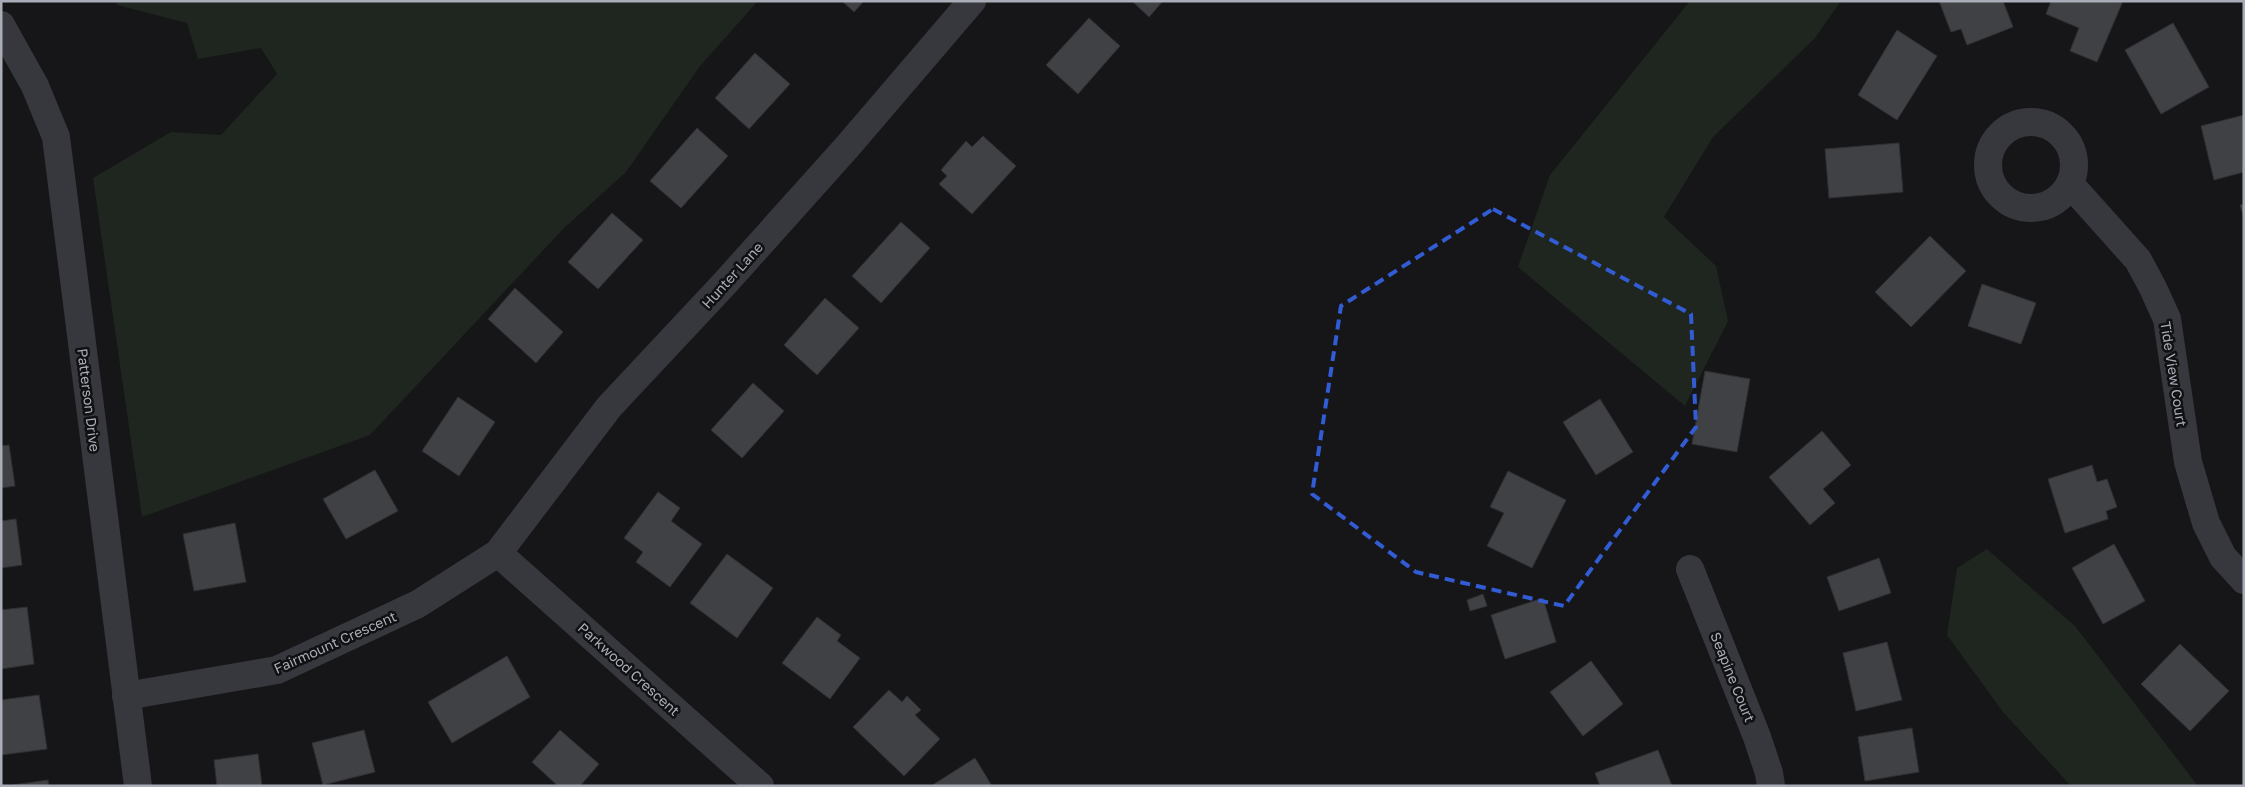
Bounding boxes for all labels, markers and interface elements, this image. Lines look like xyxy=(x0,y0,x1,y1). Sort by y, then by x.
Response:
street label: Hunter Lane xyxy=(698,238,766,312)
street label: Tide View Court xyxy=(2157,320,2191,428)
street label: Patterson Drive xyxy=(74,347,104,453)
street label: Fairmount Crescent xyxy=(271,607,399,677)
street label: Parkwood Crescent xyxy=(575,619,683,719)
street label: Seapine Court xyxy=(1707,630,1759,724)

